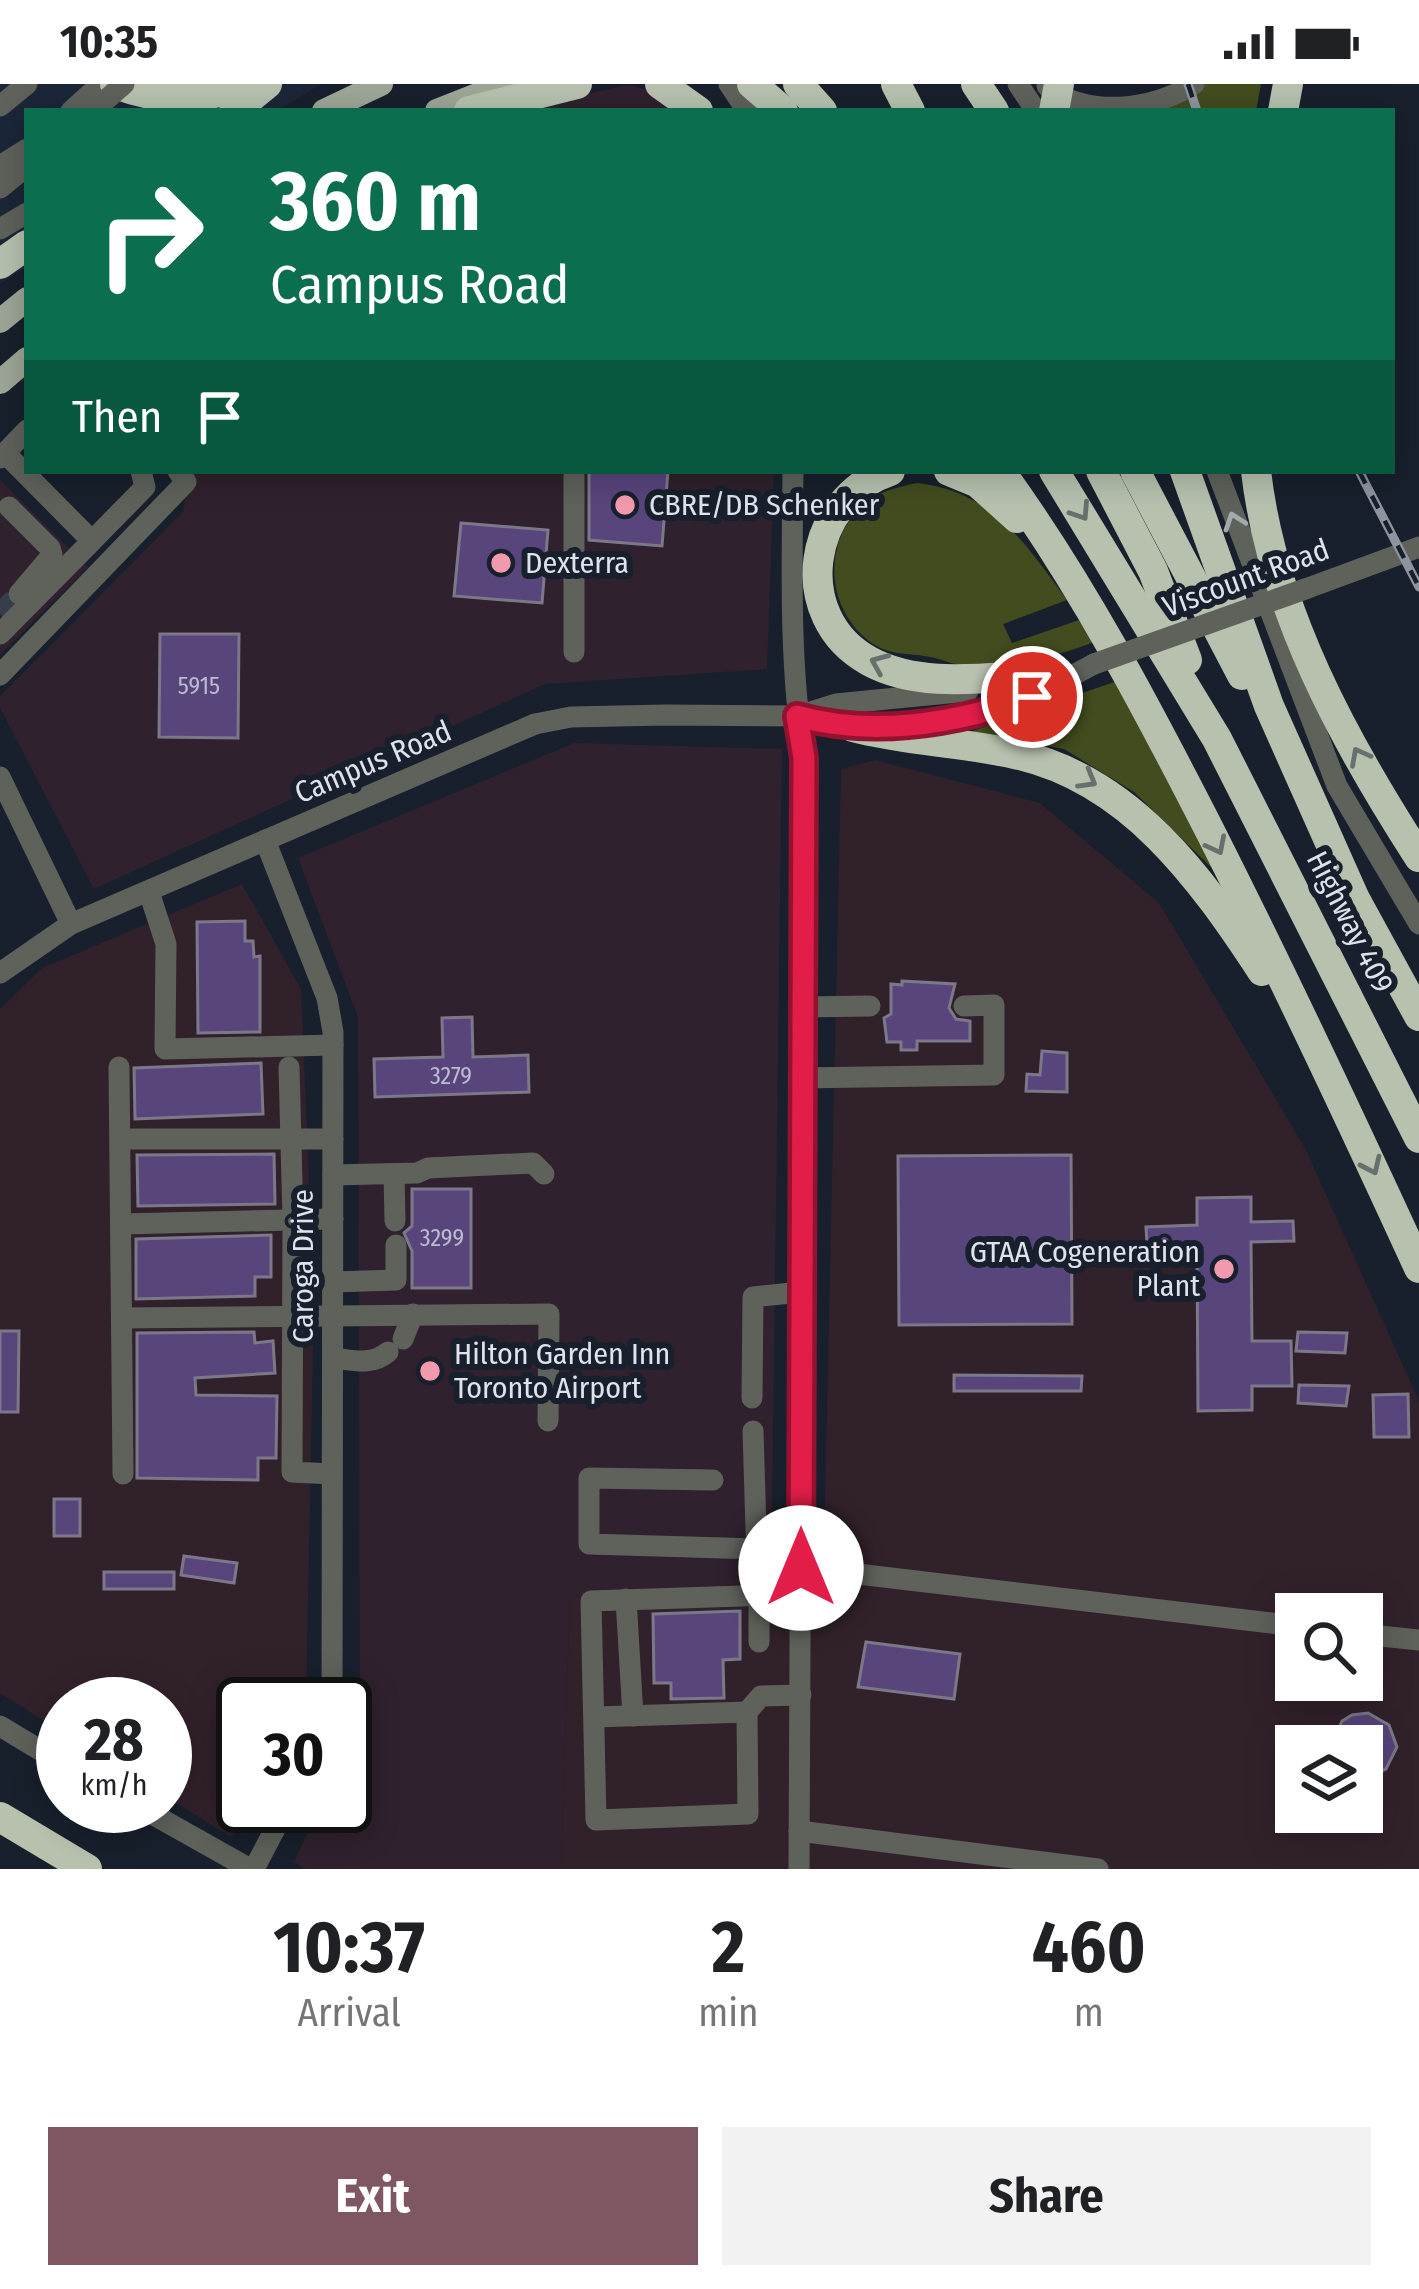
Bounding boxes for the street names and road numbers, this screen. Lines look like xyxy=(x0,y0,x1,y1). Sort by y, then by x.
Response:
street label: Viscount Road xyxy=(1158,531,1334,625)
street label: Campus Road xyxy=(289,713,457,811)
street label: Highway 409 xyxy=(1299,845,1401,999)
street label: Caroga Drive xyxy=(285,1189,321,1343)

